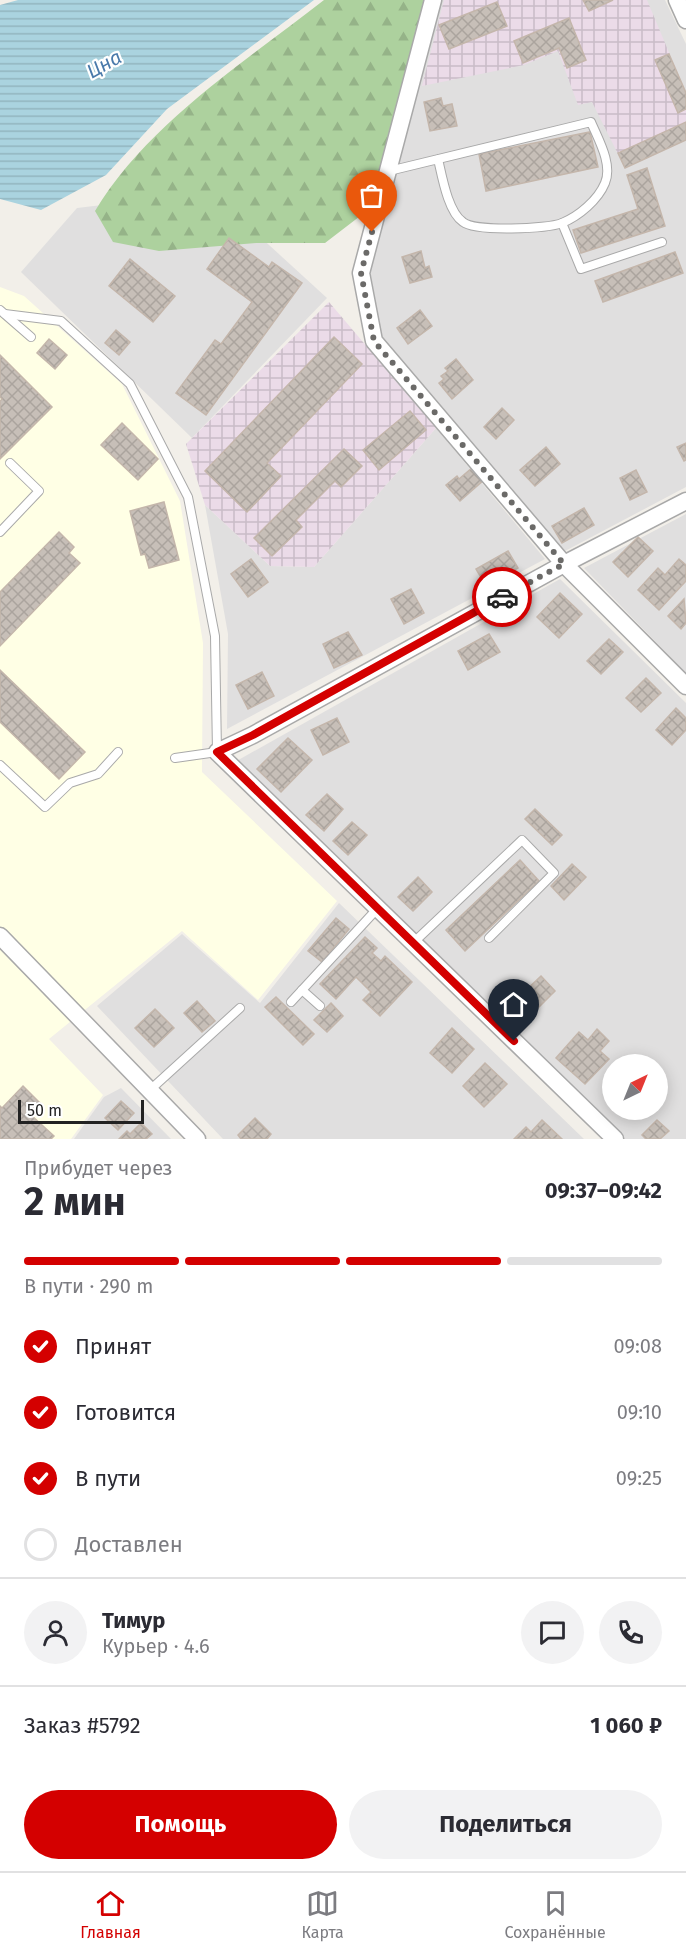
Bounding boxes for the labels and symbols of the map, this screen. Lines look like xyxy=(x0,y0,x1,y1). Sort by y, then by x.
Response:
water label: Цна xyxy=(82,45,126,83)
pin xyxy=(346,170,397,232)
courier xyxy=(472,567,532,627)
pin xyxy=(488,979,539,1041)
north arrow xyxy=(602,1054,668,1120)
scale bar xyxy=(18,1097,144,1124)

